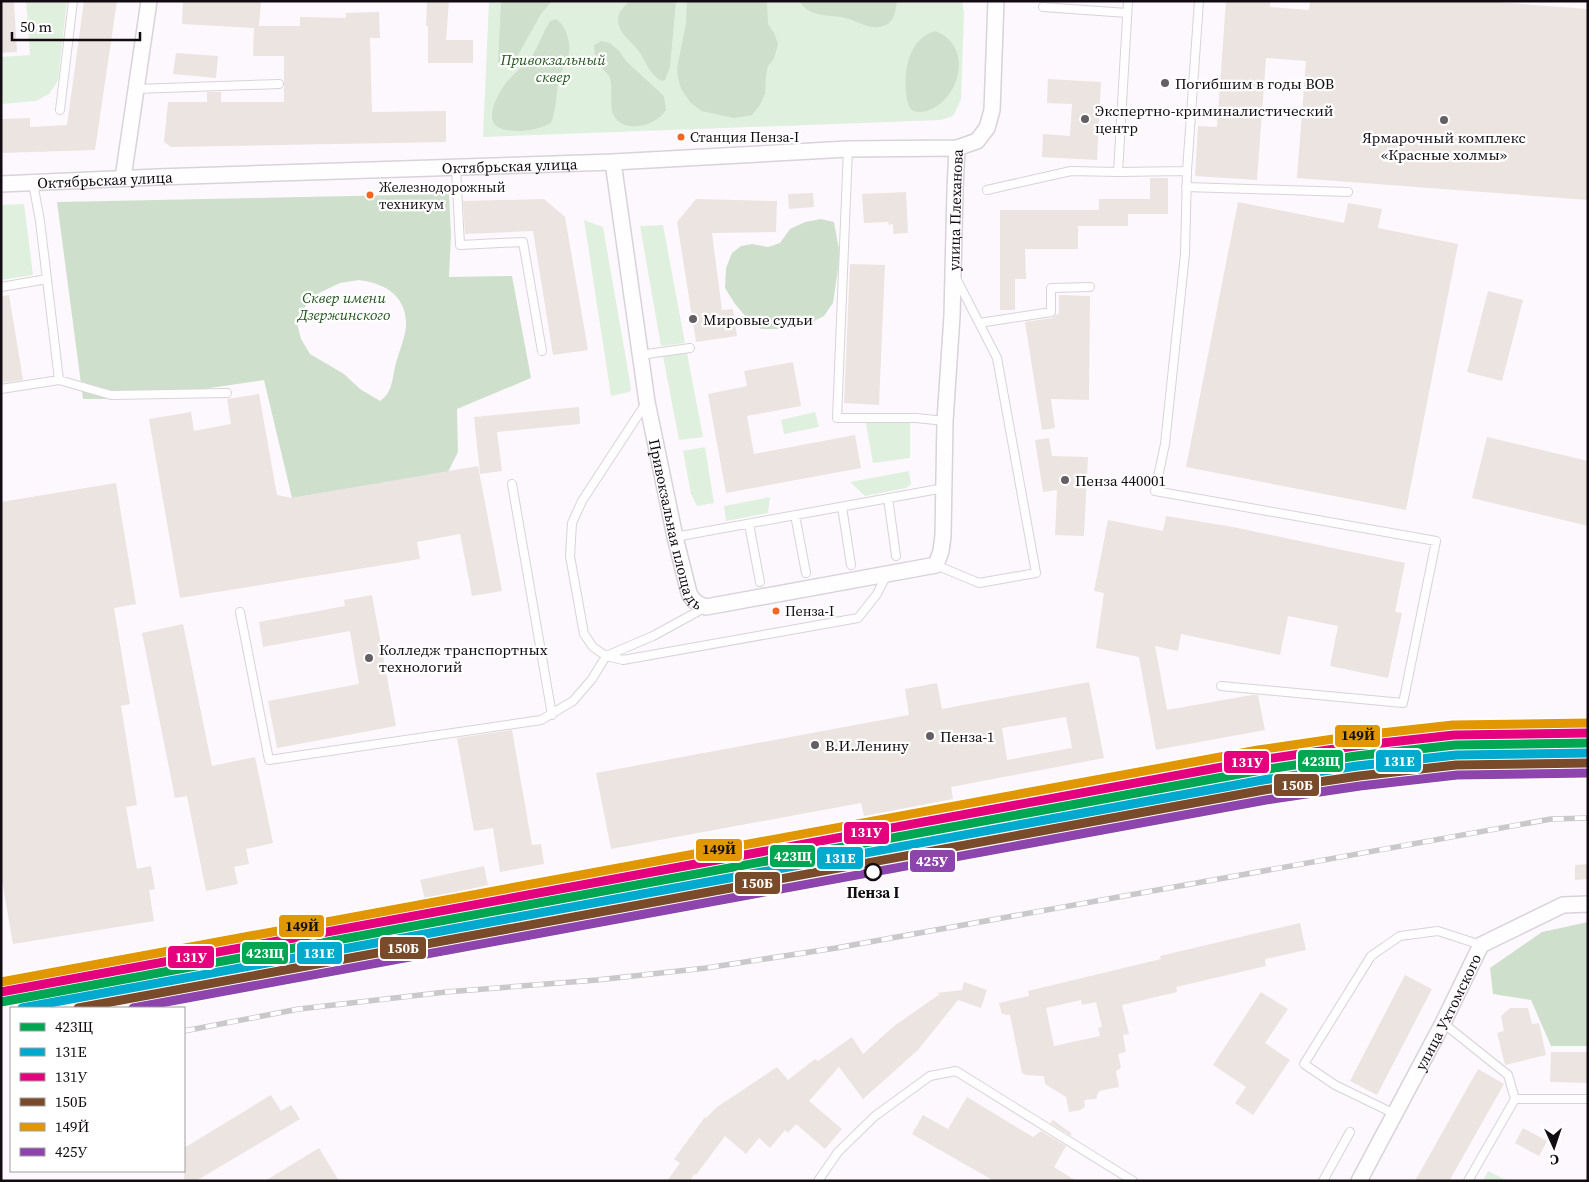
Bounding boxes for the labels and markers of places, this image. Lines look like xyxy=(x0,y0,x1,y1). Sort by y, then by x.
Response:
place label: Погибшим в годы ВОВ xyxy=(1175,73,1334,94)
marker: Погибшим в годы ВОВ xyxy=(1159,77,1171,89)
place label: Экспертно-криминалистический центр xyxy=(1095,100,1334,138)
marker: Экспертно-криминалистический центр xyxy=(1079,113,1091,125)
marker: Ярмарочный комплекс «Красные холмы» xyxy=(1438,114,1450,126)
place label: Станция Пенза-I xyxy=(690,127,799,147)
place label: Ярмарочный комплекс «Красные холмы» xyxy=(1362,127,1526,165)
marker: Станция Пенза-I xyxy=(676,132,686,142)
place label: Железнодорожный техникум xyxy=(379,177,506,214)
marker: Железнодорожный техникум xyxy=(365,190,375,200)
place label: Мировые судьи xyxy=(703,309,813,330)
marker: Мировые судьи xyxy=(687,313,699,325)
place label: Пенза 440001 xyxy=(1075,470,1166,491)
marker: Пенза 440001 xyxy=(1059,474,1071,486)
place label: Пенза-I xyxy=(785,601,834,621)
marker: Пенза-I xyxy=(771,606,781,616)
place label: Колледж транспортных технологий xyxy=(379,639,548,677)
marker: Колледж транспортных технологий xyxy=(363,652,375,664)
place label: Пенза-1 xyxy=(940,726,995,747)
marker: Пенза-1 xyxy=(924,730,936,742)
place label: В.И.Ленину xyxy=(825,735,909,756)
marker: В.И.Ленину xyxy=(809,739,821,751)
marker: Пенза I xyxy=(864,863,882,881)
place label: Пенза I xyxy=(847,882,899,903)

